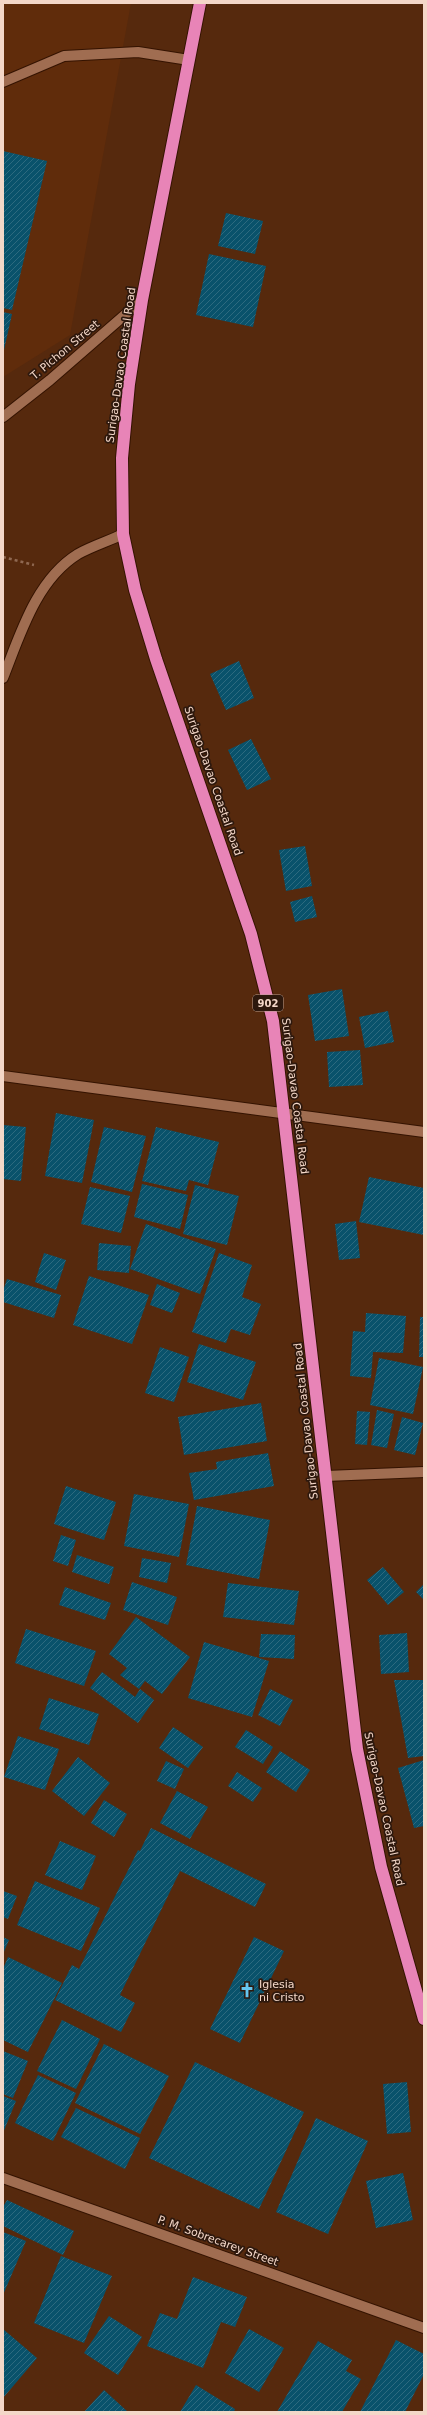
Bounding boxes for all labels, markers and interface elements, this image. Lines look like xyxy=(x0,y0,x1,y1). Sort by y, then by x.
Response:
street label: Surigao-Davao Coastal Road xyxy=(104,286,138,444)
street label: T. Pichon Street xyxy=(27,317,102,383)
street label: Surigao-Davao Coastal Road xyxy=(181,705,245,857)
road number: 902 xyxy=(253,995,283,1011)
street label: Surigao-Davao Coastal Road xyxy=(279,1017,311,1175)
street label: Surigao-Davao Coastal Road xyxy=(291,1342,321,1500)
street label: Surigao-Davao Coastal Road xyxy=(361,1731,407,1887)
place label: Iglesia ni Cristo xyxy=(259,1978,305,2004)
church icon: Iglesia ni Cristo xyxy=(238,1981,256,1999)
street label: P. M. Sobrecarey Street xyxy=(156,2213,281,2269)

